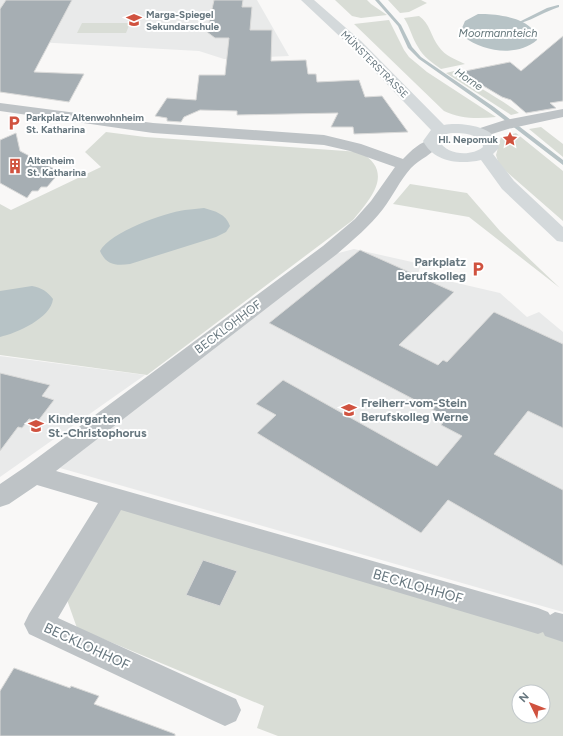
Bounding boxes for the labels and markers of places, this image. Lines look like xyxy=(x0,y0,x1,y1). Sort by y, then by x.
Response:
place label: Marga-Spiegel Sekundarschule xyxy=(146,8,219,33)
school or university icon: Marga-Spiegel Sekundarschule xyxy=(125,11,143,29)
place label: Parkplatz Altenwohnheim St. Katharina xyxy=(26,111,144,136)
parking icon: Parkplatz Altenwohnheim St. Katharina xyxy=(5,114,23,132)
place icon: Hl. Nepomuk xyxy=(501,130,519,148)
place label: Hl. Nepomuk xyxy=(438,133,499,146)
place label: Altenheim St. Katharina xyxy=(27,154,86,179)
building icon: Altenheim St. Katharina xyxy=(6,157,24,175)
place label: Parkplatz Berufskolleg xyxy=(397,255,466,283)
parking icon: Parkplatz Berufskolleg xyxy=(469,260,487,278)
place label: Freiherr-vom-Stein Berufskolleg Werne xyxy=(361,396,469,424)
school or university icon: Freiherr-vom-Stein Berufskolleg Werne xyxy=(340,401,358,419)
place label: Kindergarten St.-Christophorus xyxy=(48,412,147,440)
school or university icon: Kindergarten St.-Christophorus xyxy=(27,417,45,435)

